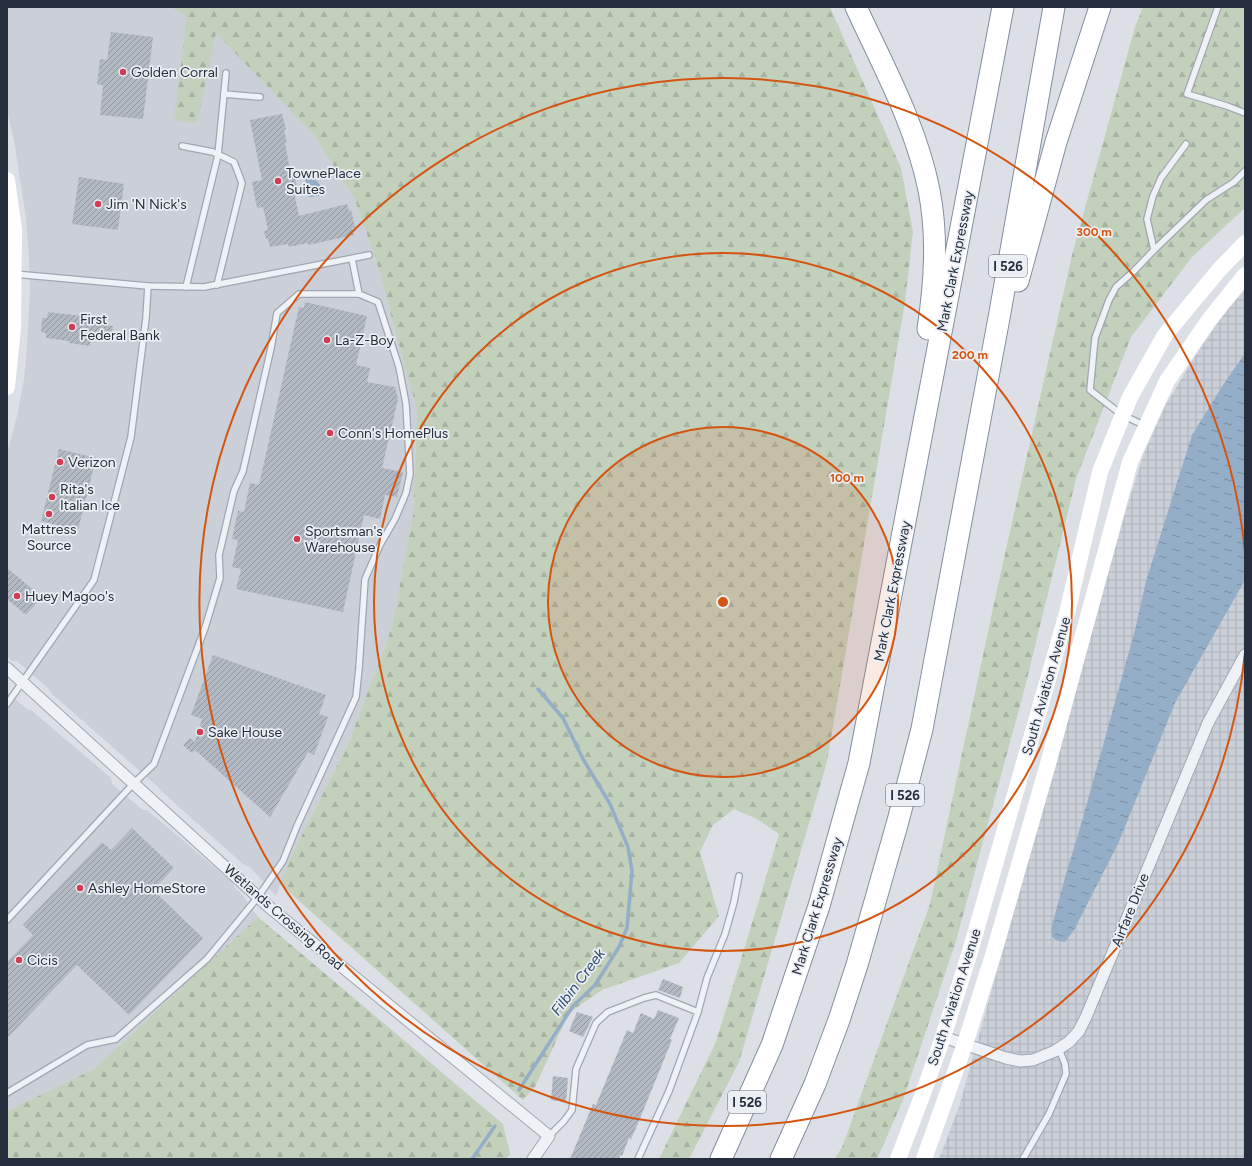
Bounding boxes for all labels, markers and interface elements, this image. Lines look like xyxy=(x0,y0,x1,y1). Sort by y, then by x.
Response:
place label: Golden Corral xyxy=(131,64,218,81)
marker: Golden Corral xyxy=(118,67,128,77)
place label: TownePlace Suites xyxy=(286,165,361,198)
marker: TownePlace Suites xyxy=(273,176,283,186)
street label: Mark Clark Expressway xyxy=(933,189,978,333)
place label: Jim 'N Nick's xyxy=(106,196,187,213)
marker: Jim 'N Nick's xyxy=(93,199,103,209)
text: 300 m xyxy=(1076,225,1112,239)
road number: I 526 xyxy=(989,255,1027,277)
place label: First Federal Bank xyxy=(80,311,160,344)
marker: First Federal Bank xyxy=(67,322,77,332)
place label: La-Z-Boy xyxy=(335,332,395,349)
marker: La-Z-Boy xyxy=(322,335,332,345)
text: 200 m xyxy=(952,348,988,362)
place label: Conn's HomePlus xyxy=(338,425,448,442)
marker: Conn's HomePlus xyxy=(325,428,335,438)
place label: Verizon xyxy=(68,454,116,471)
marker: Verizon xyxy=(55,457,65,467)
text: 100 m xyxy=(830,471,864,485)
place label: Rita's Italian Ice xyxy=(60,481,120,514)
marker: Rita's Italian Ice xyxy=(47,492,57,502)
marker: Mattress Source xyxy=(44,509,54,519)
street label: Mark Clark Expressway xyxy=(870,519,915,663)
place label: Mattress Source xyxy=(22,521,77,554)
place label: Sportsman's Warehouse xyxy=(305,523,383,556)
marker: Sportsman's Warehouse xyxy=(292,534,302,544)
place label: Huey Magoo's xyxy=(25,588,114,605)
marker: Huey Magoo's xyxy=(12,591,22,601)
centre of rings xyxy=(716,595,730,609)
street label: South Aviation Avenue xyxy=(1019,615,1075,757)
place label: Sake House xyxy=(208,724,282,741)
marker: Sake House xyxy=(195,727,205,737)
road number: I 526 xyxy=(886,784,924,806)
street label: Mark Clark Expressway xyxy=(788,835,847,977)
street label: Wetlands Crossing Road xyxy=(220,861,347,974)
street label: Airfare Drive xyxy=(1108,871,1153,950)
place label: Ashley HomeStore xyxy=(88,880,206,897)
marker: Ashley HomeStore xyxy=(75,883,85,893)
street label: South Aviation Avenue xyxy=(924,926,985,1068)
water label: Filbin Creek xyxy=(547,944,609,1019)
place label: Cicis xyxy=(27,952,58,969)
marker: Cicis xyxy=(14,955,24,965)
road number: I 526 xyxy=(728,1091,766,1113)

